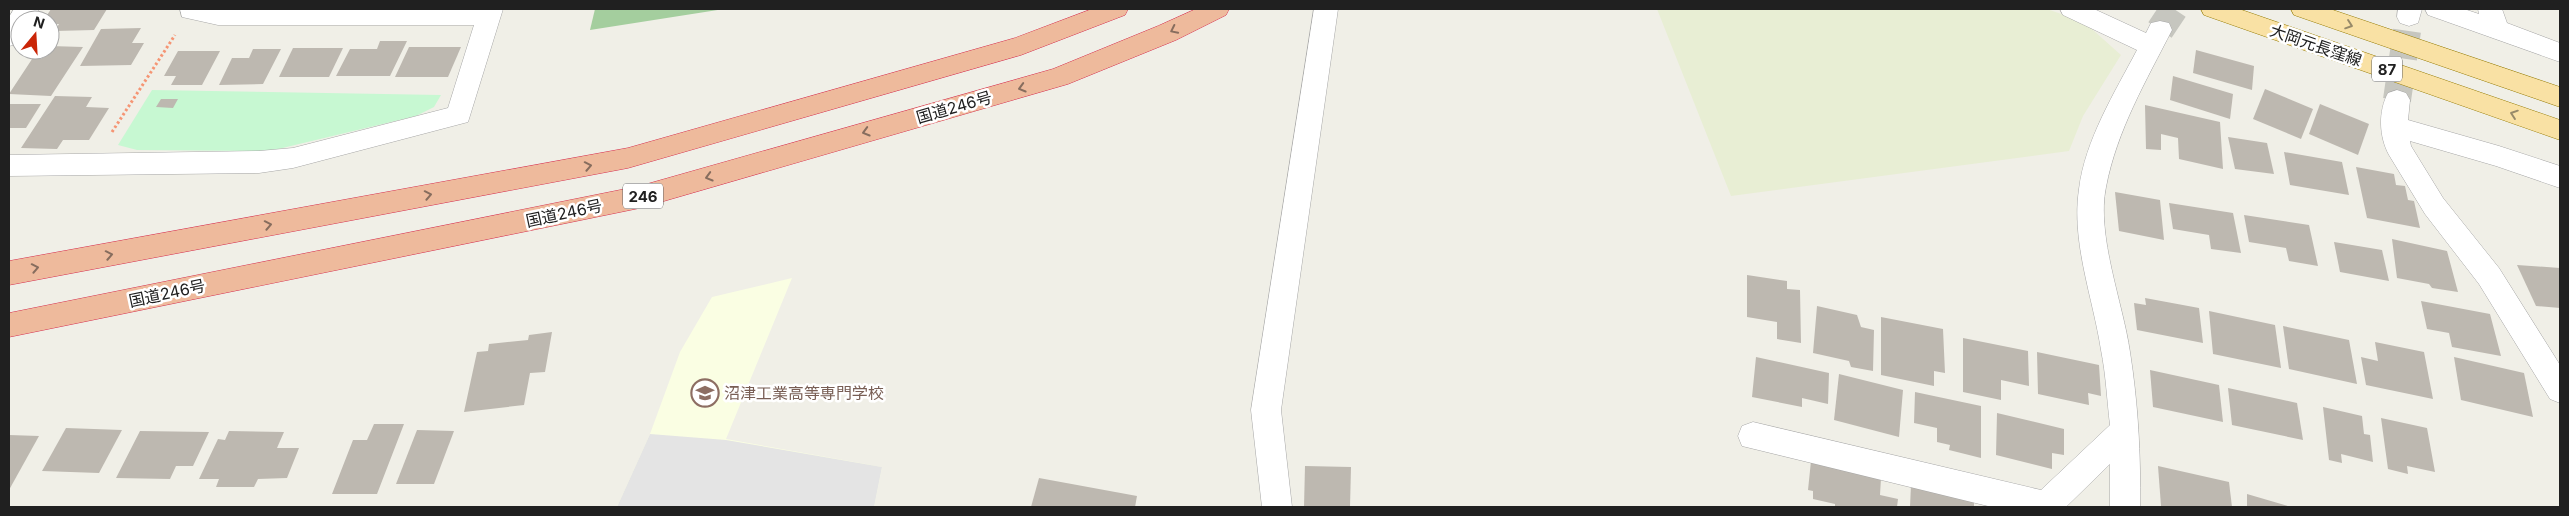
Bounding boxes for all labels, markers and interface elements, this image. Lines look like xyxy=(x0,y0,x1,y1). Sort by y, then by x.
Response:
north arrow xyxy=(10,10,60,60)
text: N xyxy=(31,12,47,32)
one-way arrow xyxy=(2344,19,2352,29)
street label: 大岡元長窪線 xyxy=(2267,20,2365,70)
one-way arrow xyxy=(1170,24,1179,34)
road number: 87 xyxy=(2372,56,2402,82)
one-way arrow xyxy=(1018,82,1026,92)
street label: 国道246号 xyxy=(914,87,994,127)
one-way arrow xyxy=(2510,110,2519,120)
one-way arrow xyxy=(862,127,870,137)
one-way arrow xyxy=(584,161,592,171)
one-way arrow xyxy=(706,172,714,182)
road number: 246 xyxy=(623,184,663,208)
one-way arrow xyxy=(424,191,433,201)
street label: 国道246号 xyxy=(524,195,604,231)
one-way arrow xyxy=(264,220,273,231)
one-way arrow xyxy=(104,250,113,260)
one-way arrow xyxy=(30,264,39,274)
street label: 国道246号 xyxy=(127,275,207,311)
school or university icon: 沼津工業高等専門学校 xyxy=(690,378,720,408)
place label: 沼津工業高等専門学校 xyxy=(724,383,884,403)

